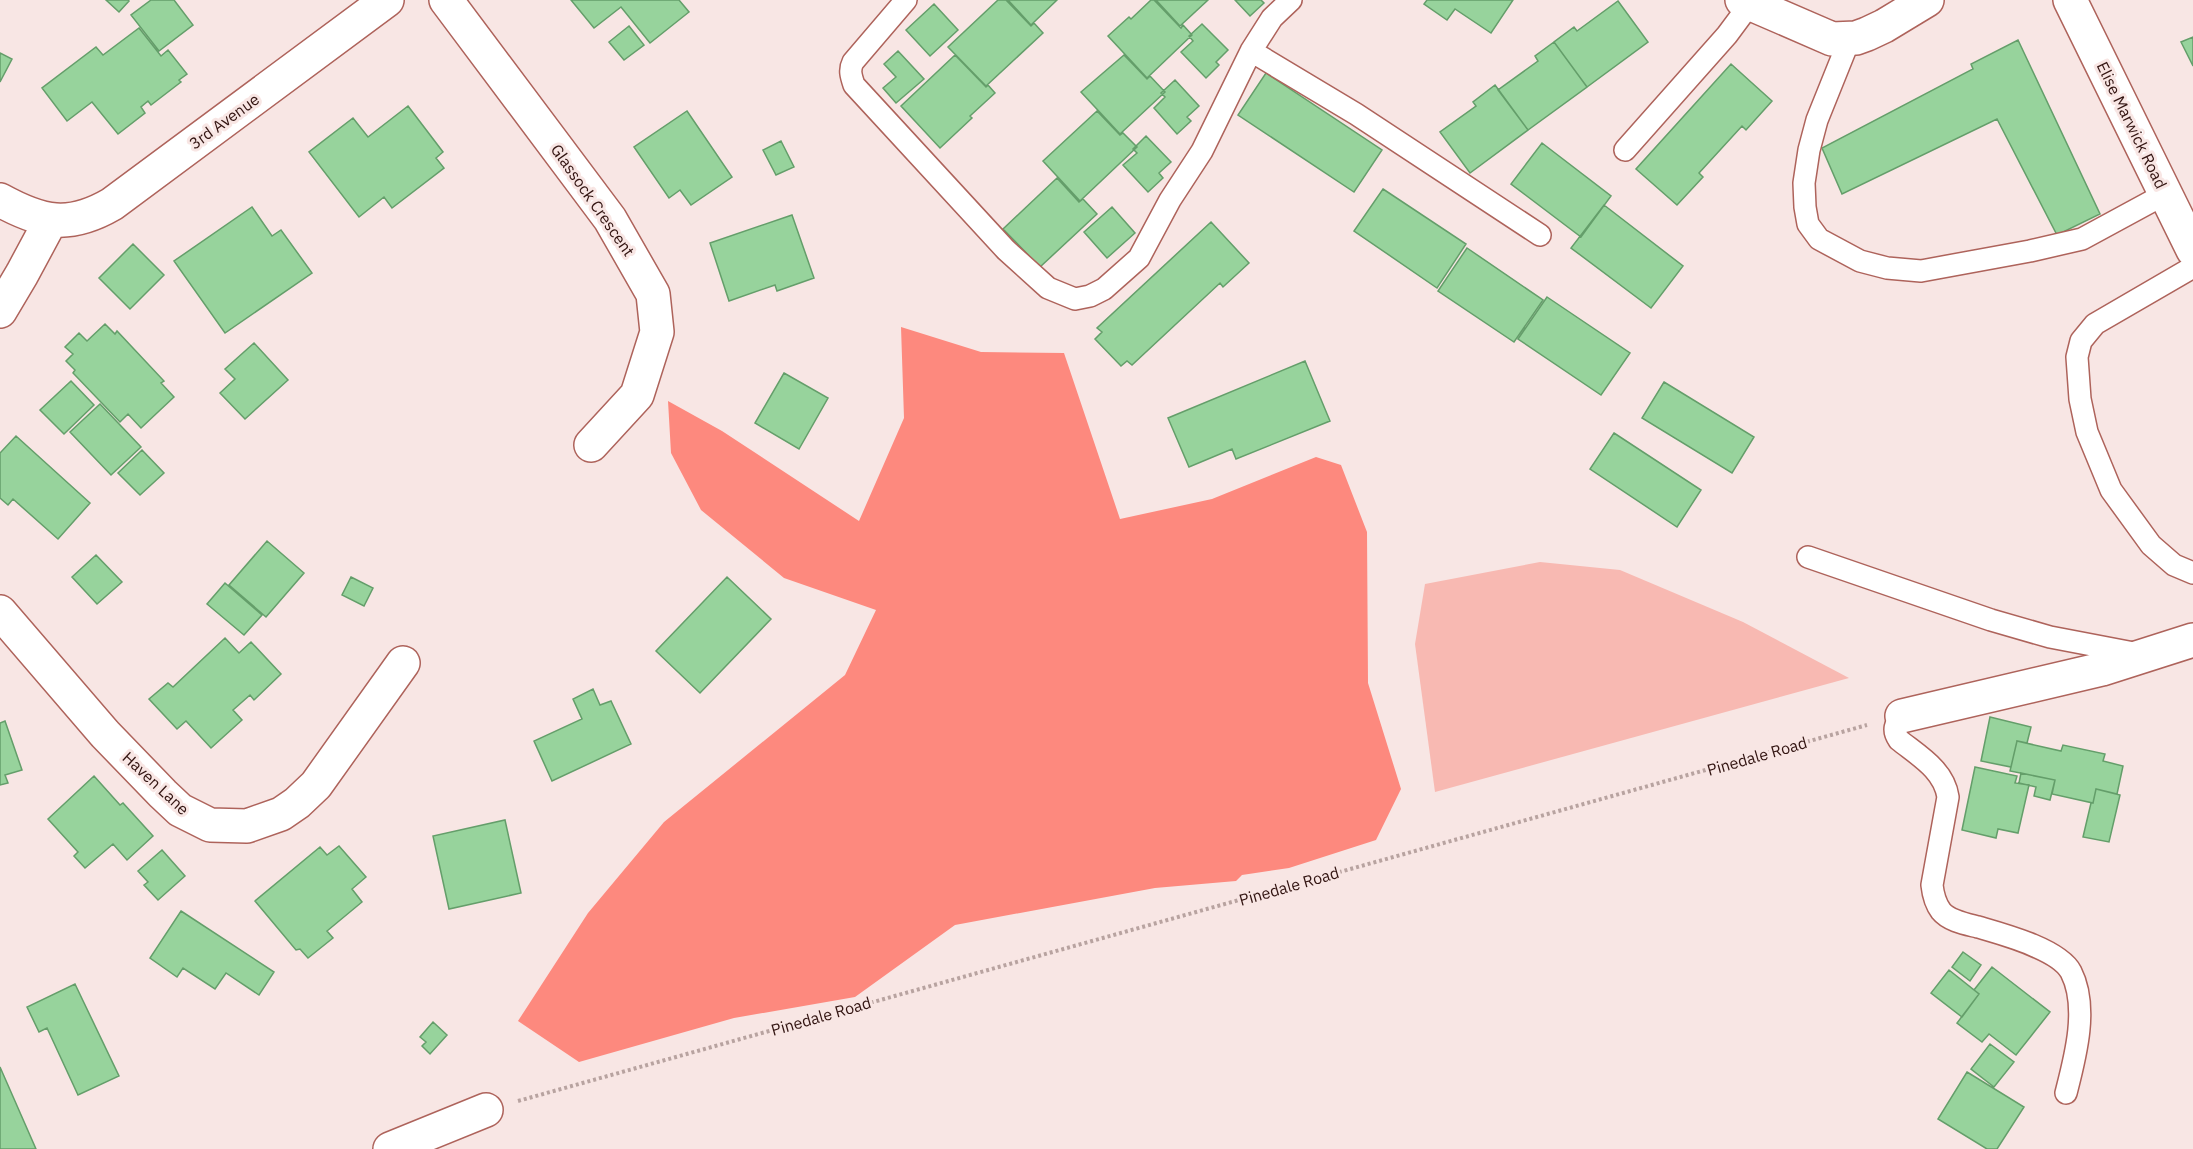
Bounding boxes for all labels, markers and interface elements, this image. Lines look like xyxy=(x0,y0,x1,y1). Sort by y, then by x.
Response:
street label: Elise Marwick Road xyxy=(2093,58,2171,192)
street label: 3rd Avenue xyxy=(185,89,263,153)
street label: Glassock Crescent xyxy=(547,140,639,260)
street label: Pinedale Road xyxy=(1705,732,1809,780)
street label: Haven Lane xyxy=(119,747,194,819)
street label: Pinedale Road xyxy=(1237,862,1341,910)
street label: Pinedale Road xyxy=(769,992,873,1040)

